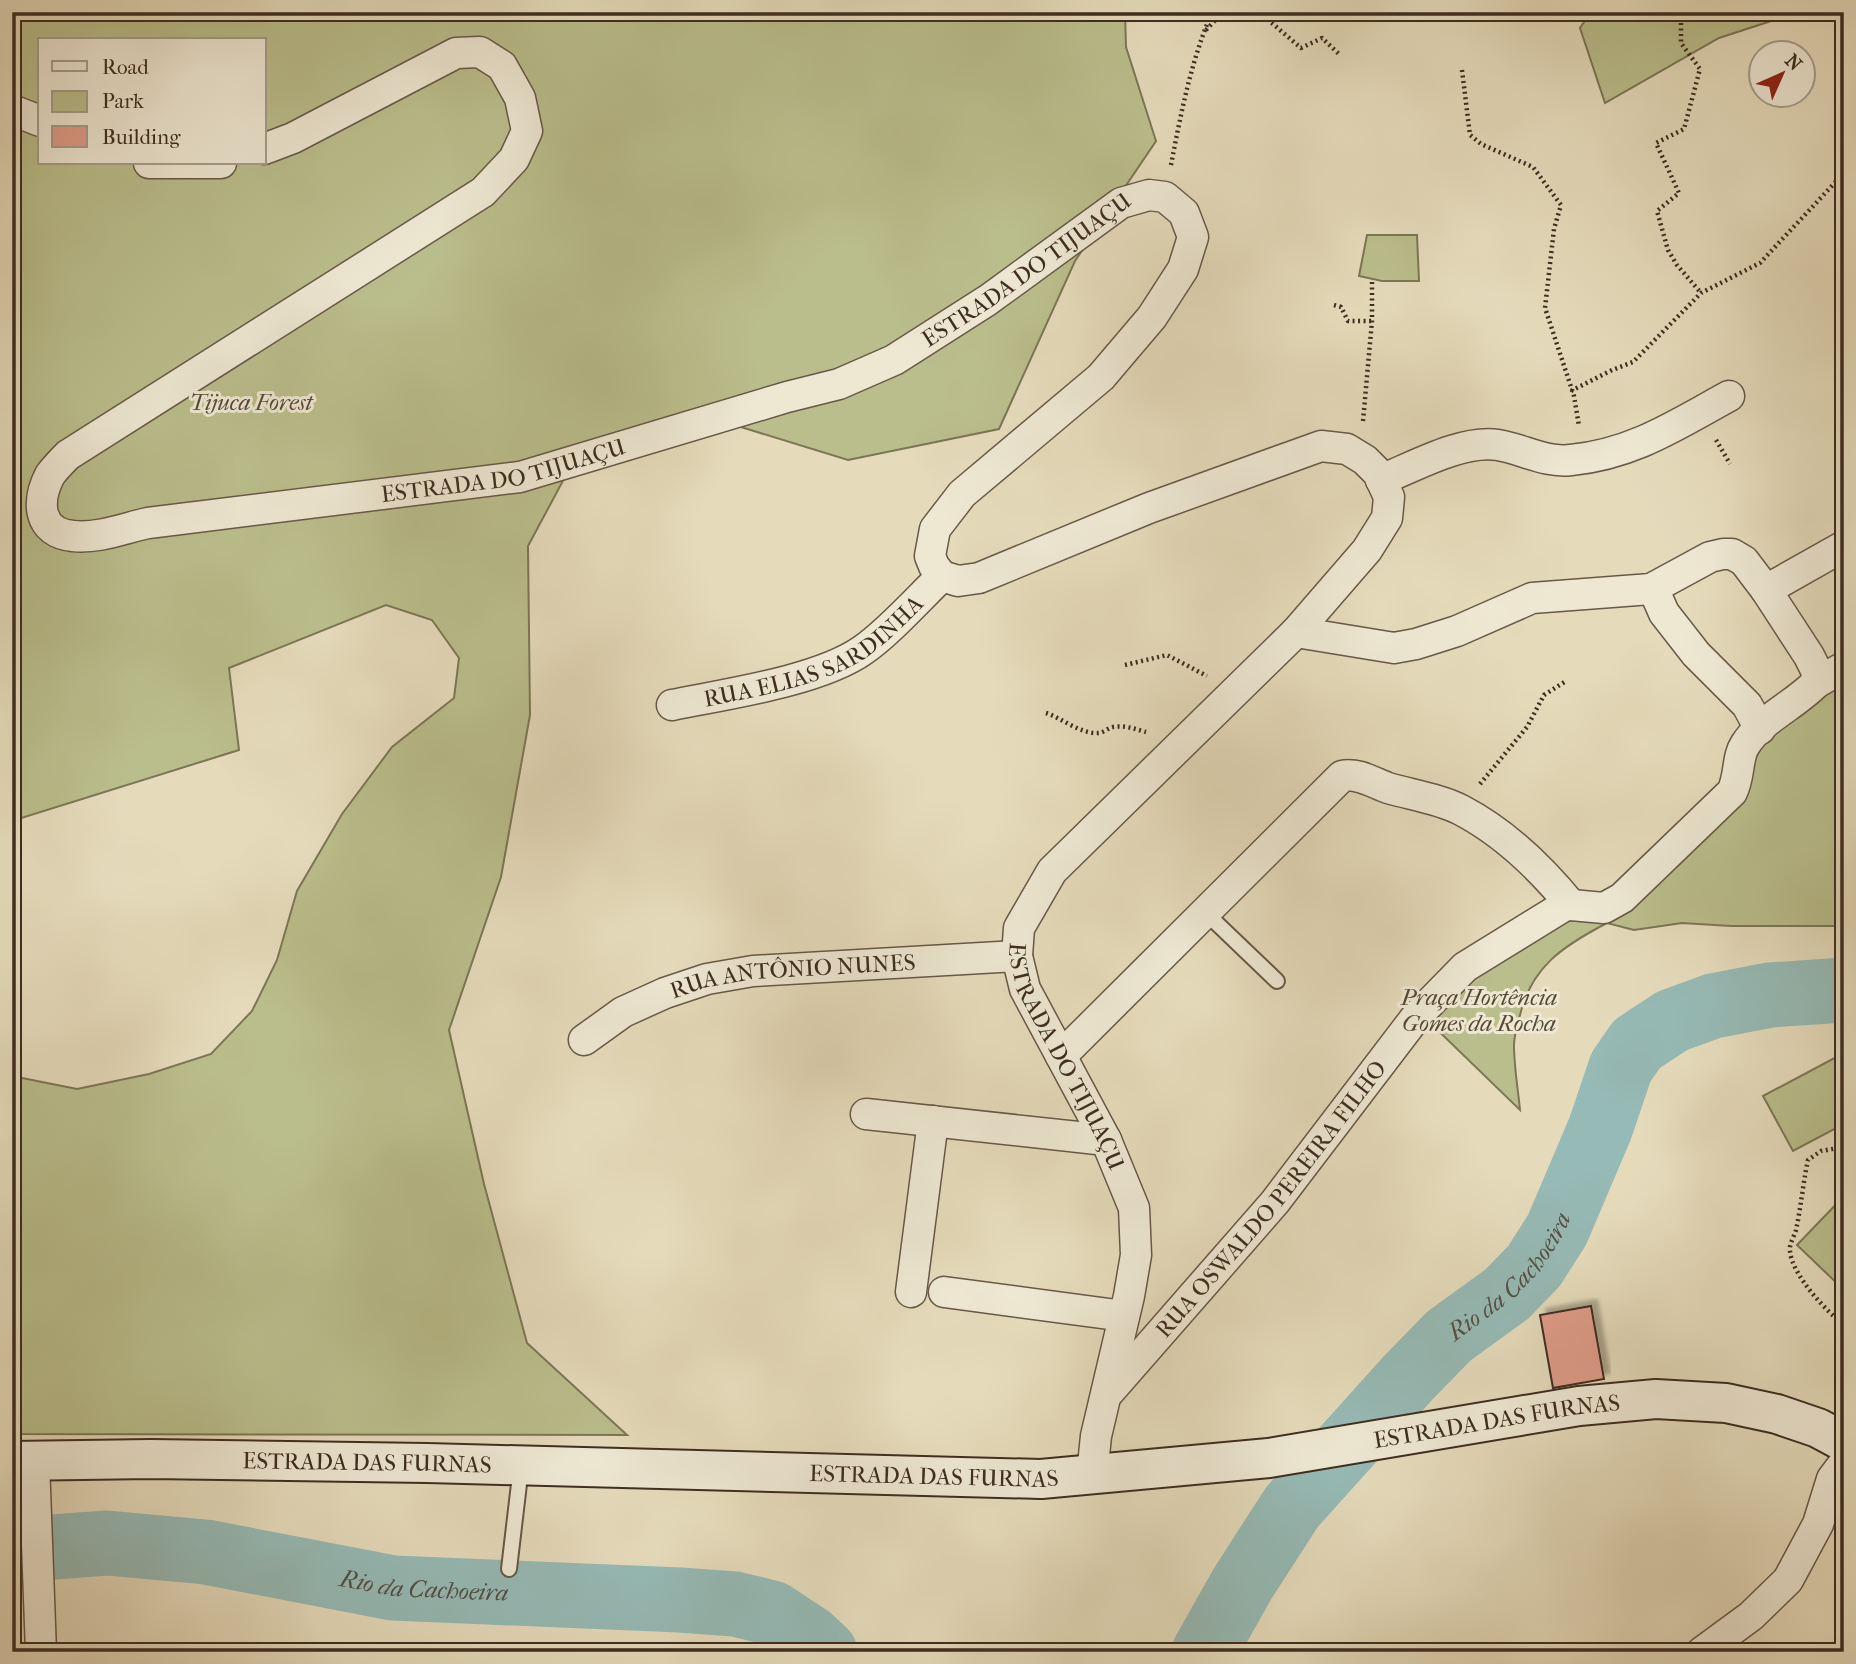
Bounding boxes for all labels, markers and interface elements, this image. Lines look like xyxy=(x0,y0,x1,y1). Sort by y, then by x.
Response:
legend xyxy=(38,38,266,164)
north arrow xyxy=(1748,38,1818,108)
text: N xyxy=(1780,50,1807,76)
text: Road xyxy=(102,55,149,79)
text: Park xyxy=(102,89,144,113)
text: Building xyxy=(102,125,181,149)
street label: ESTRADA DO TIJUAÇU xyxy=(917,187,1136,353)
park label: Tijuca Forest xyxy=(190,389,314,416)
street label: ESTRADA DO TIJUAÇU xyxy=(379,433,629,508)
street label: RUA ELIAS SARDINHA xyxy=(702,589,929,713)
street label: ESTRADA DO TIJUAÇU xyxy=(1003,942,1130,1174)
street label: RUA ANTÔNIO NUNES xyxy=(667,949,916,1004)
park label: Praça Hortência Gomes da Rocha xyxy=(1400,984,1557,1037)
street label: RUA OSWALDO PEREIRA FILHO xyxy=(1150,1055,1392,1343)
water label: Rio da Cachoeira xyxy=(1440,1208,1577,1348)
street label: ESTRADA DAS FURNAS xyxy=(1371,1389,1621,1454)
street label: ESTRADA DAS FURNAS xyxy=(242,1447,492,1479)
street label: ESTRADA DAS FURNAS xyxy=(809,1460,1060,1493)
water label: Rio da Cachoeira xyxy=(336,1564,509,1607)

